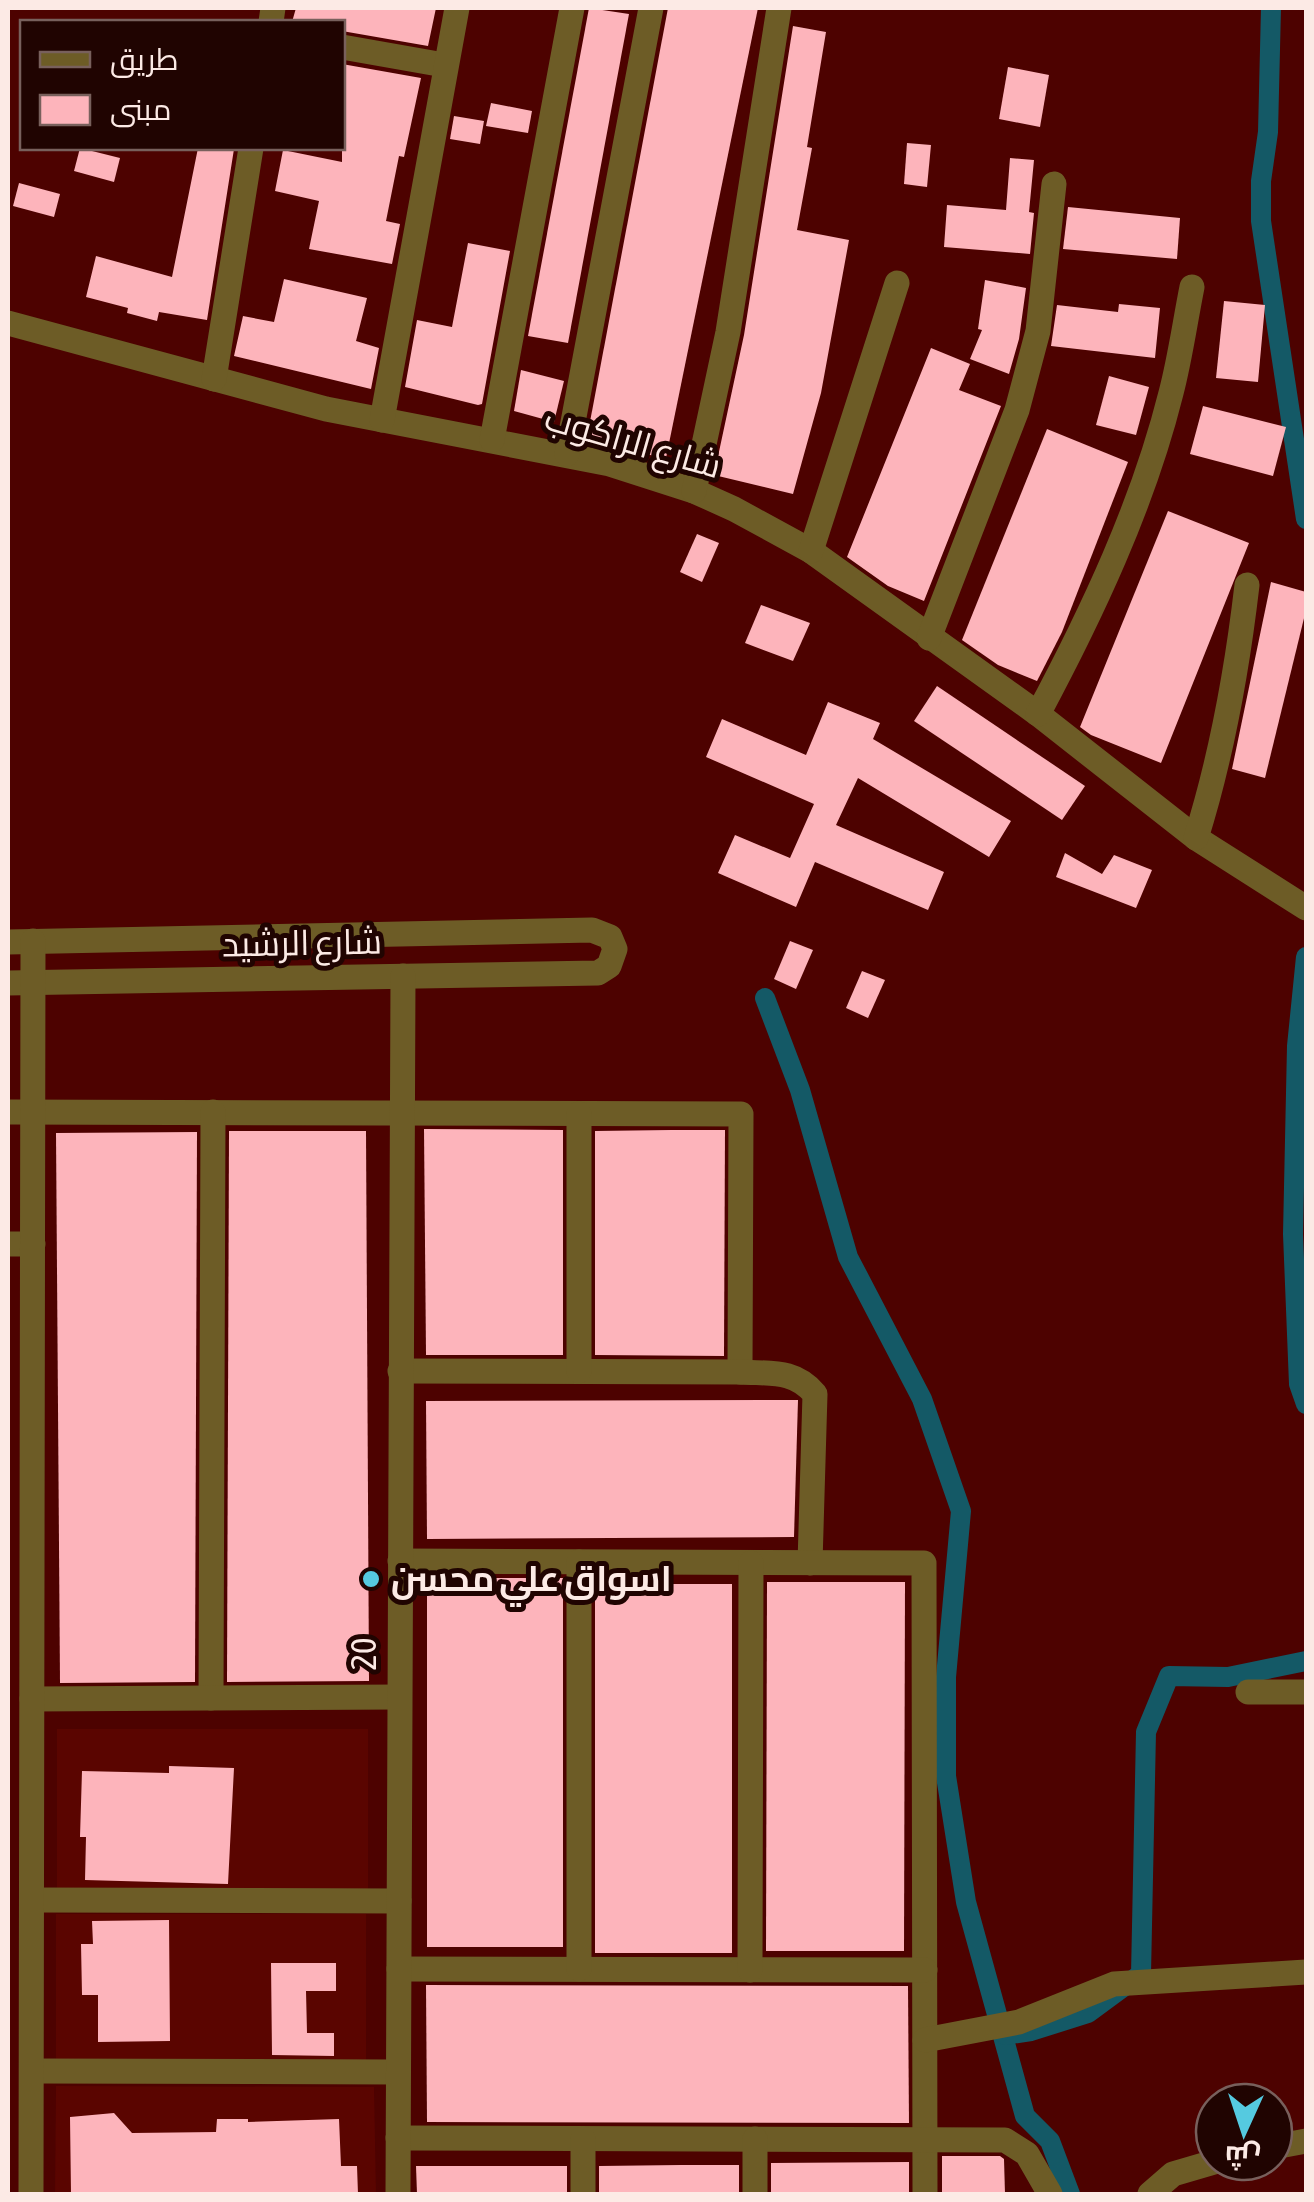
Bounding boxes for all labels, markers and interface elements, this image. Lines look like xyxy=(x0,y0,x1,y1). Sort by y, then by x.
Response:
legend xyxy=(20,20,345,150)
text: طريق xyxy=(110,42,179,78)
text: مبنى xyxy=(110,92,171,128)
street label: شارع الراكوب xyxy=(540,397,726,489)
street label: شارع الرشيد xyxy=(222,921,382,967)
place label: اسواق علي محسن xyxy=(391,1558,672,1607)
marker: اسواق علي محسن xyxy=(360,1568,382,1590)
street label: 20 xyxy=(343,1638,383,1670)
north arrow xyxy=(1194,2082,1294,2182)
text: ش xyxy=(1224,2139,1262,2174)

